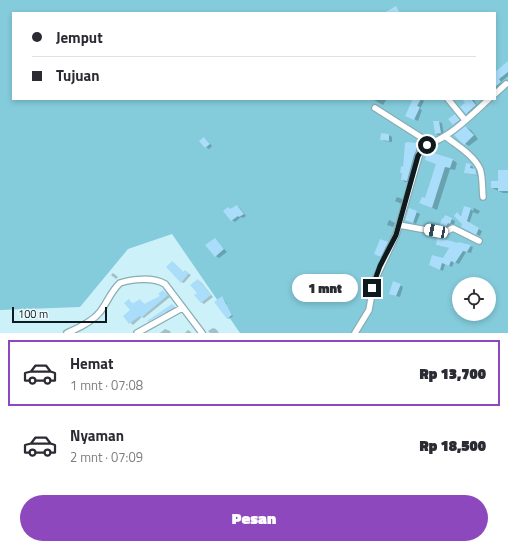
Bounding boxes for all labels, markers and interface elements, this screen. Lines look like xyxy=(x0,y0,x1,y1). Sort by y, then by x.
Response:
text: Jemput xyxy=(56,26,103,49)
text: Tujuan xyxy=(56,64,100,87)
route start xyxy=(418,136,436,154)
car xyxy=(423,223,449,239)
callout: 1 mnt xyxy=(292,274,358,302)
map controls xyxy=(452,277,496,321)
button: locate xyxy=(452,277,496,321)
text: 1 mnt xyxy=(308,278,342,298)
route end xyxy=(363,279,381,297)
scale bar xyxy=(12,305,107,324)
text: 100 m xyxy=(18,306,48,322)
text: Hemat xyxy=(70,352,113,375)
icon: car xyxy=(22,355,58,391)
text: Rp 13,700 xyxy=(419,362,486,385)
text: 1 mnt · 07:08 xyxy=(70,375,143,395)
text: Nyaman xyxy=(70,424,124,447)
icon: car xyxy=(22,427,58,463)
text: Rp 18,500 xyxy=(419,434,486,457)
text: 2 mnt · 07:09 xyxy=(70,447,143,467)
button: Pesan xyxy=(20,495,488,541)

